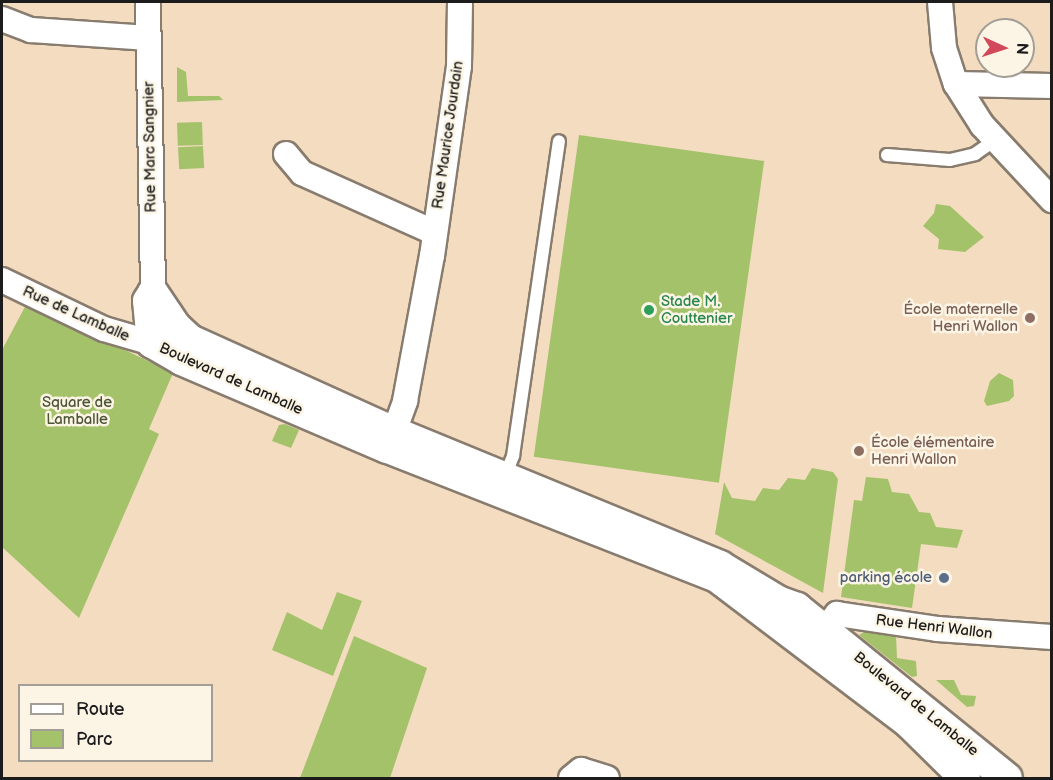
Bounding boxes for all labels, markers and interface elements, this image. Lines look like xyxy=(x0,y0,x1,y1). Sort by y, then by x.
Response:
north arrow xyxy=(975,18,1035,78)
text: N xyxy=(1012,42,1031,55)
street label: Rue Maurice Jourdain xyxy=(429,59,467,211)
street label: Rue Marc Sangnier xyxy=(140,81,160,213)
street label: Rue de Lamballe xyxy=(20,282,132,346)
place label: Stade M. Couttenier xyxy=(661,292,732,327)
place label: École maternelle Henri Wallon xyxy=(904,300,1018,335)
marker: Stade M. Couttenier xyxy=(642,303,656,317)
marker: École maternelle Henri Wallon xyxy=(1023,311,1037,325)
street label: Boulevard de Lamballe xyxy=(156,339,306,419)
park label: Square de Lamballe xyxy=(42,393,112,428)
place label: École élémentaire Henri Wallon xyxy=(871,433,994,468)
marker: École élémentaire Henri Wallon xyxy=(852,444,866,458)
place label: parking école xyxy=(840,569,932,587)
marker: parking école xyxy=(937,571,951,585)
street label: Rue Henri Wallon xyxy=(874,611,994,643)
street label: Boulevard de Lamballe xyxy=(850,648,982,760)
legend xyxy=(18,684,213,762)
text: Route xyxy=(76,699,125,720)
text: Parc xyxy=(76,729,113,750)

